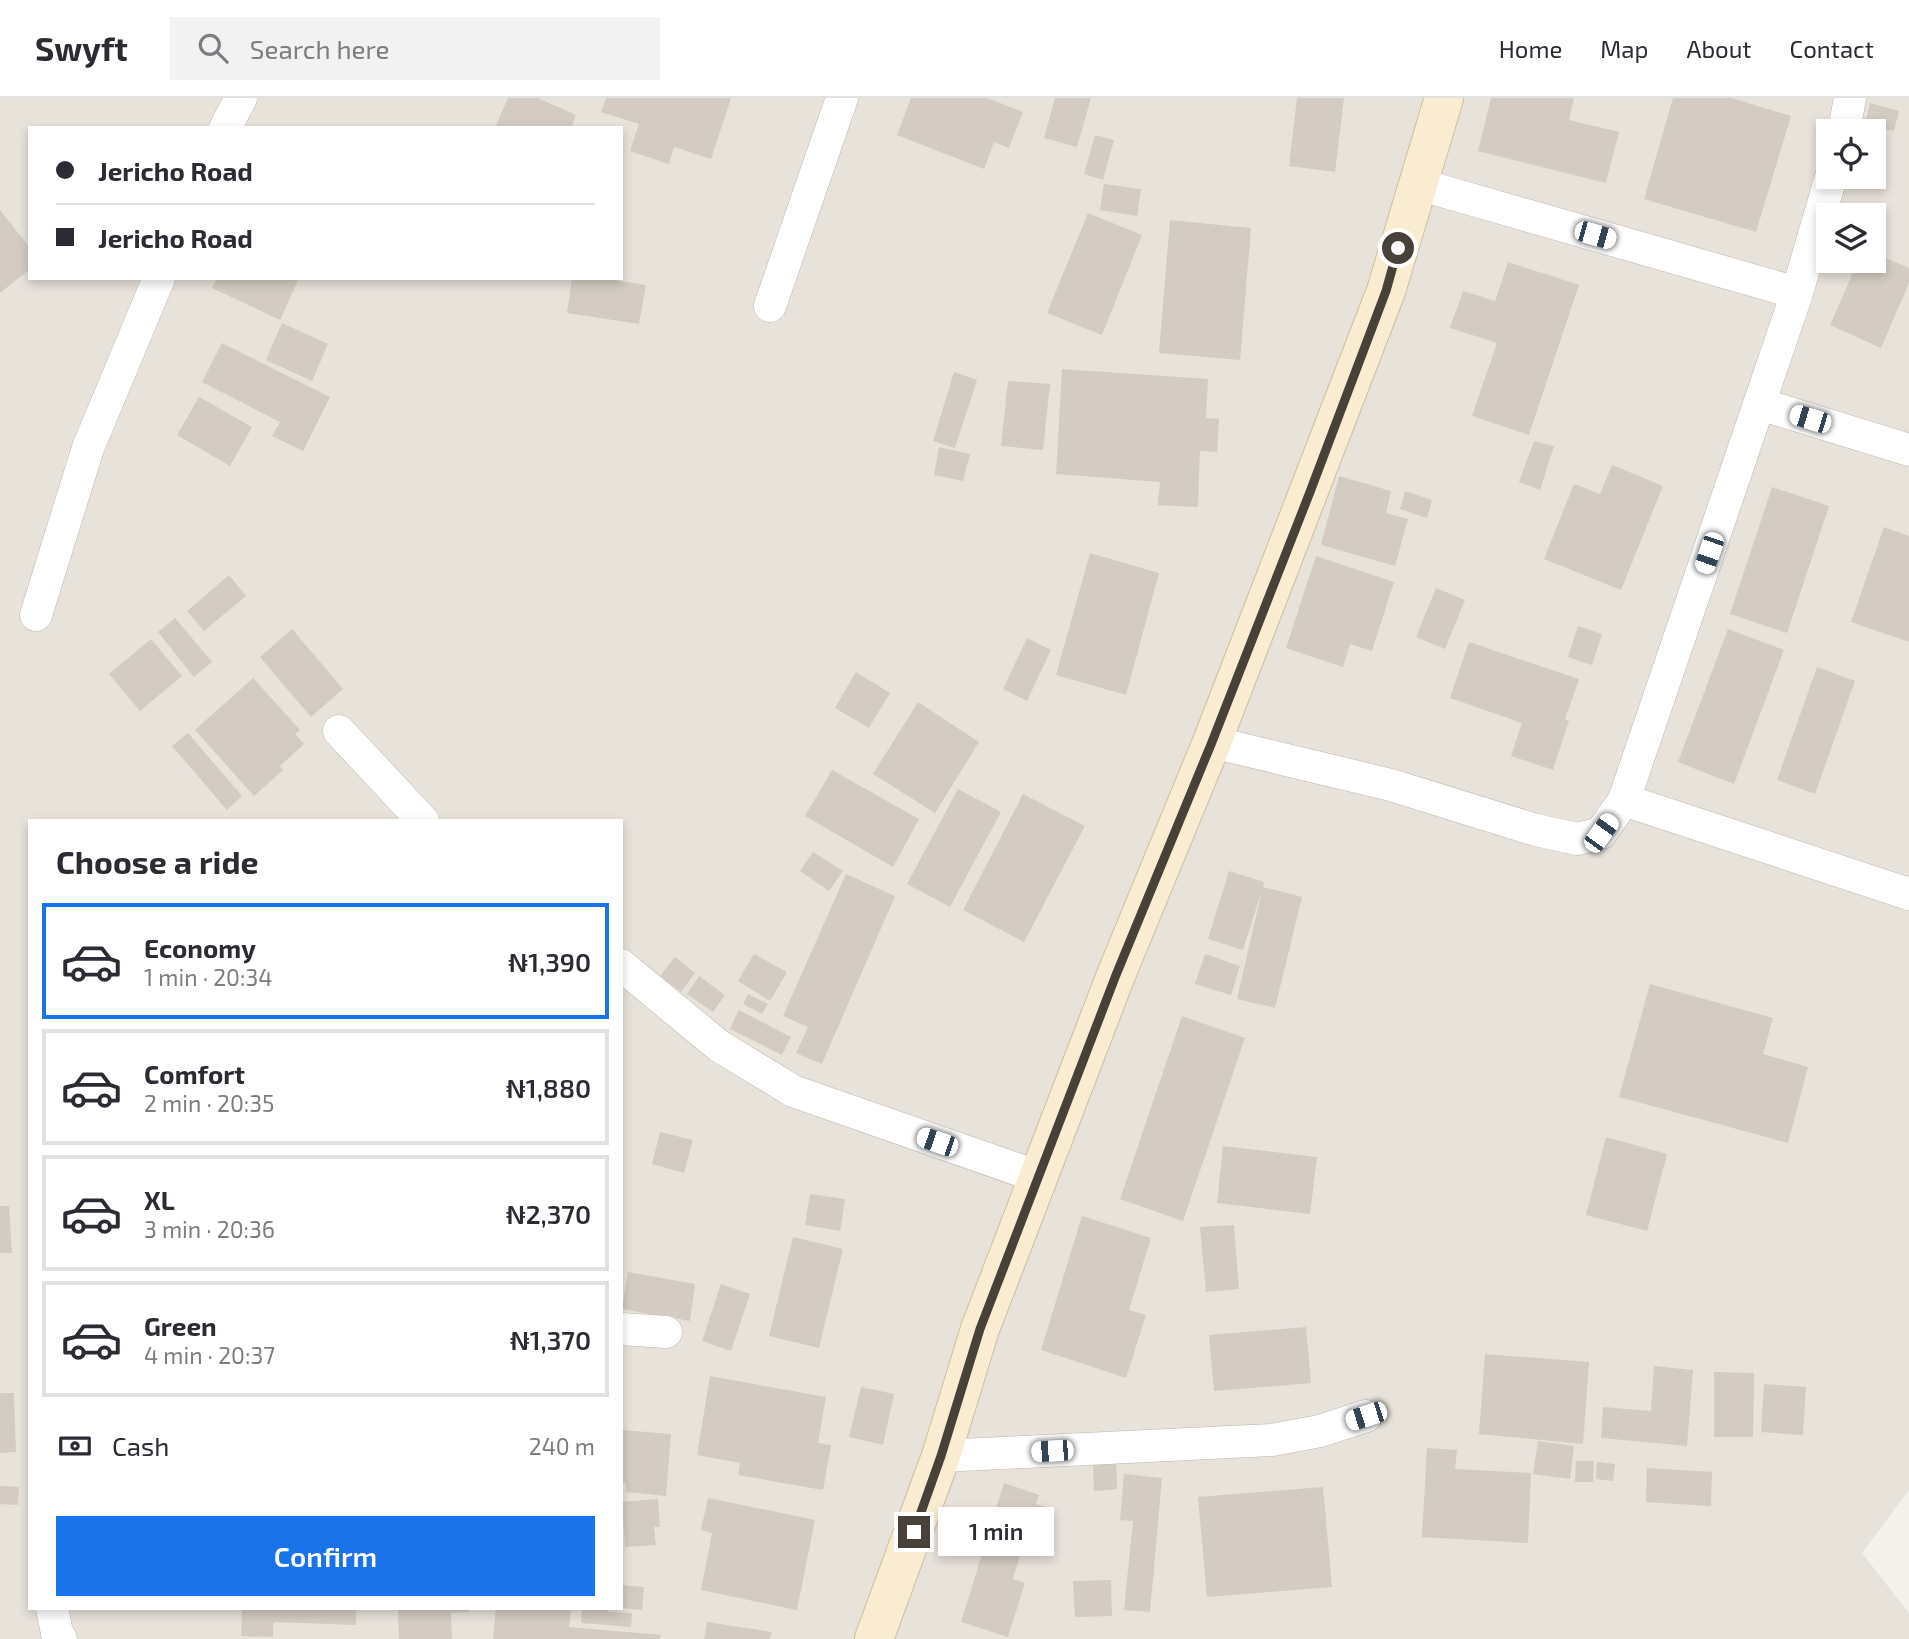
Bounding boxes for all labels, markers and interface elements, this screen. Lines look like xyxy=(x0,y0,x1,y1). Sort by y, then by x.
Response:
search box xyxy=(170,17,660,80)
text: Swyft xyxy=(35,28,128,68)
icon: search xyxy=(194,29,232,67)
text: Search here xyxy=(250,33,390,64)
text: Home xyxy=(1499,34,1562,63)
text: Map xyxy=(1600,34,1648,63)
text: About xyxy=(1686,34,1752,63)
text: Contact xyxy=(1790,34,1874,63)
map controls xyxy=(1816,119,1886,273)
button: locate xyxy=(1816,119,1886,189)
text: Jericho Road xyxy=(98,155,253,186)
button: layers xyxy=(1816,203,1886,273)
car xyxy=(1572,219,1619,251)
text: Jericho Road xyxy=(98,222,253,253)
route start xyxy=(1382,232,1414,264)
car xyxy=(1787,403,1834,435)
car xyxy=(1693,530,1726,576)
car xyxy=(1581,810,1622,856)
text: Choose a ride xyxy=(56,842,259,880)
icon: car xyxy=(60,930,123,993)
text: Economy xyxy=(144,932,256,963)
text: ₦1,390 xyxy=(508,946,591,977)
text: 1 min · 20:34 xyxy=(144,963,272,991)
icon: car xyxy=(60,1056,123,1119)
text: Comfort xyxy=(144,1058,245,1089)
text: ₦1,880 xyxy=(506,1072,591,1103)
text: 2 min · 20:35 xyxy=(144,1089,274,1117)
car xyxy=(914,1125,961,1159)
icon: car xyxy=(60,1182,123,1245)
text: XL xyxy=(144,1184,175,1215)
text: ₦2,370 xyxy=(506,1198,591,1229)
text: 3 min · 20:36 xyxy=(144,1215,275,1243)
icon: car xyxy=(60,1308,123,1371)
text: Green xyxy=(144,1310,217,1341)
text: ₦1,370 xyxy=(510,1324,591,1355)
text: 4 min · 20:37 xyxy=(144,1341,275,1369)
car xyxy=(1343,1400,1390,1432)
icon: cash xyxy=(56,1427,94,1465)
text: Cash xyxy=(112,1430,169,1461)
text: 240 m xyxy=(529,1432,595,1460)
car xyxy=(1031,1439,1074,1463)
callout: 1 min xyxy=(939,1508,1054,1556)
button: Confirm xyxy=(56,1516,595,1596)
route end xyxy=(898,1516,930,1548)
text: 1 min xyxy=(969,1517,1023,1545)

